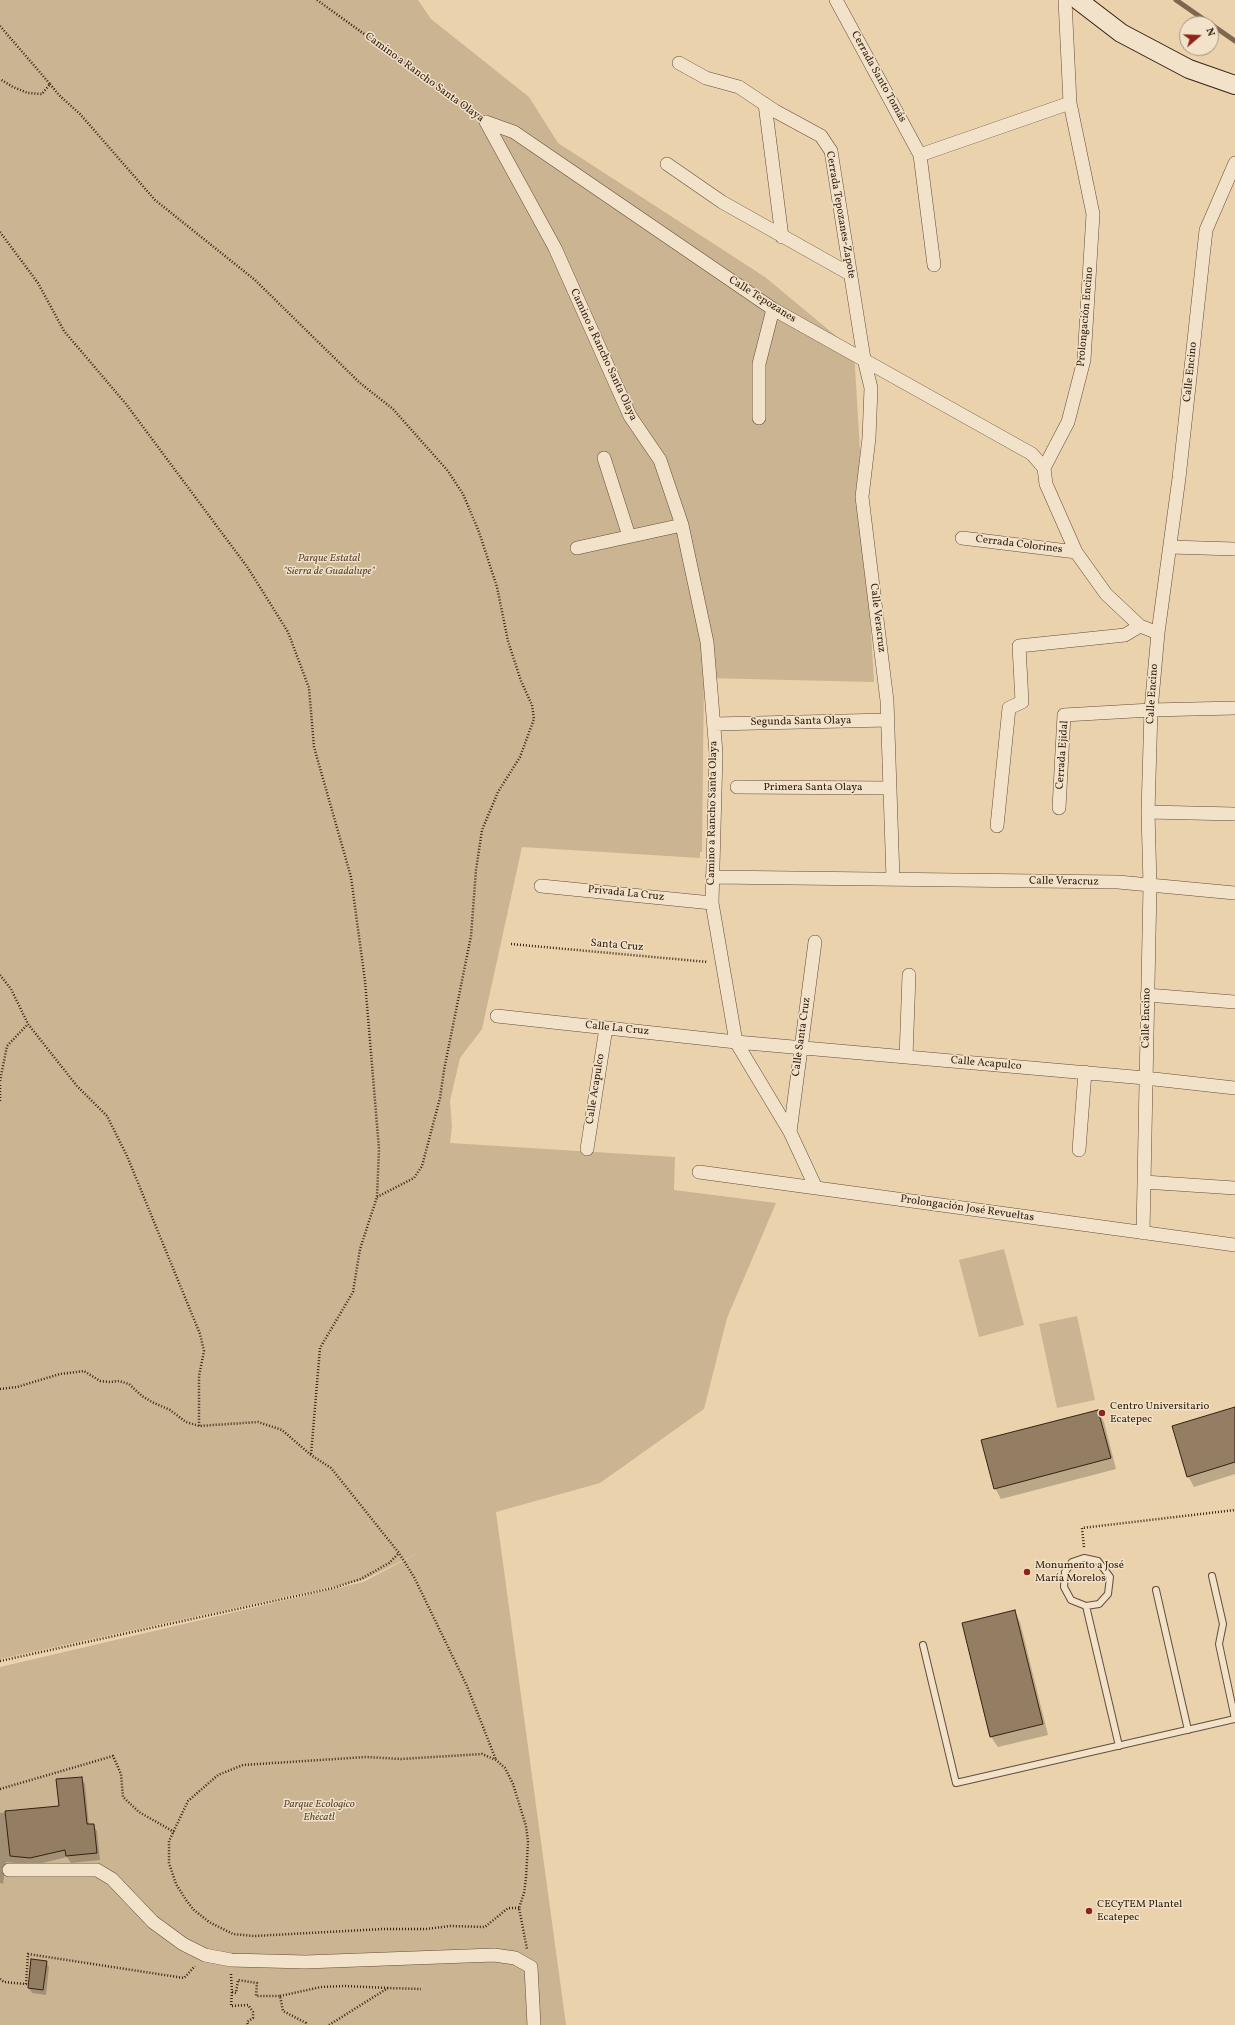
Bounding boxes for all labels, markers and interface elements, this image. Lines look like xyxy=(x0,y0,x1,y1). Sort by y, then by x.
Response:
north arrow xyxy=(1179,16,1219,56)
text: N xyxy=(1201,26,1218,38)
street label: Cerrada Santo Tomás xyxy=(847,29,909,125)
street label: Camino a Rancho Santa Olaya xyxy=(362,30,486,126)
street label: Cerrada Tepozanes-Zapote xyxy=(822,150,858,280)
street label: Prolongación Encino xyxy=(1075,267,1097,367)
street label: Calle Tepozanes xyxy=(726,274,798,326)
street label: Camino a Rancho Santa Olaya xyxy=(567,287,639,423)
street label: Calle Encino xyxy=(1181,341,1201,403)
street label: Cerrada Colorines xyxy=(975,533,1063,557)
park label: Parque Estatal "Sierra de Guadalupe" xyxy=(283,552,375,578)
street label: Calle Veracruz xyxy=(866,583,888,653)
street label: Calle Encino xyxy=(1144,663,1162,725)
street label: Segunda Santa Olaya xyxy=(750,715,852,729)
street label: Cerrada Ejidal xyxy=(1054,720,1072,790)
street label: Camino a Rancho Santa Olaya xyxy=(705,741,721,885)
street label: Primera Santa Olaya xyxy=(763,781,863,795)
street label: Calle Veracruz xyxy=(1029,875,1099,889)
street label: Privada La Cruz xyxy=(587,883,665,905)
street label: Santa Cruz xyxy=(590,937,644,955)
street label: Calle Encino xyxy=(1140,988,1154,1048)
street label: Calle Santa Cruz xyxy=(790,997,814,1077)
street label: Calle La Cruz xyxy=(584,1019,650,1039)
street label: Calle Acapulco xyxy=(584,1053,608,1125)
street label: Calle Acapulco xyxy=(950,1054,1022,1074)
street label: Prolongación José Revueltas xyxy=(899,1193,1035,1225)
place label: Centro Universitario Ecatepec xyxy=(1110,1400,1209,1426)
marker: Centro Universitario Ecatepec xyxy=(1097,1408,1107,1418)
place label: Monumento a José María Morelos xyxy=(1035,1559,1124,1585)
marker: Monumento a José María Morelos xyxy=(1022,1567,1032,1577)
park label: Parque Ecologico Ehécatl xyxy=(283,1798,355,1824)
place label: CECyTEM Plantel Ecatepec xyxy=(1097,1898,1182,1924)
marker: CECyTEM Plantel Ecatepec xyxy=(1084,1906,1094,1916)

